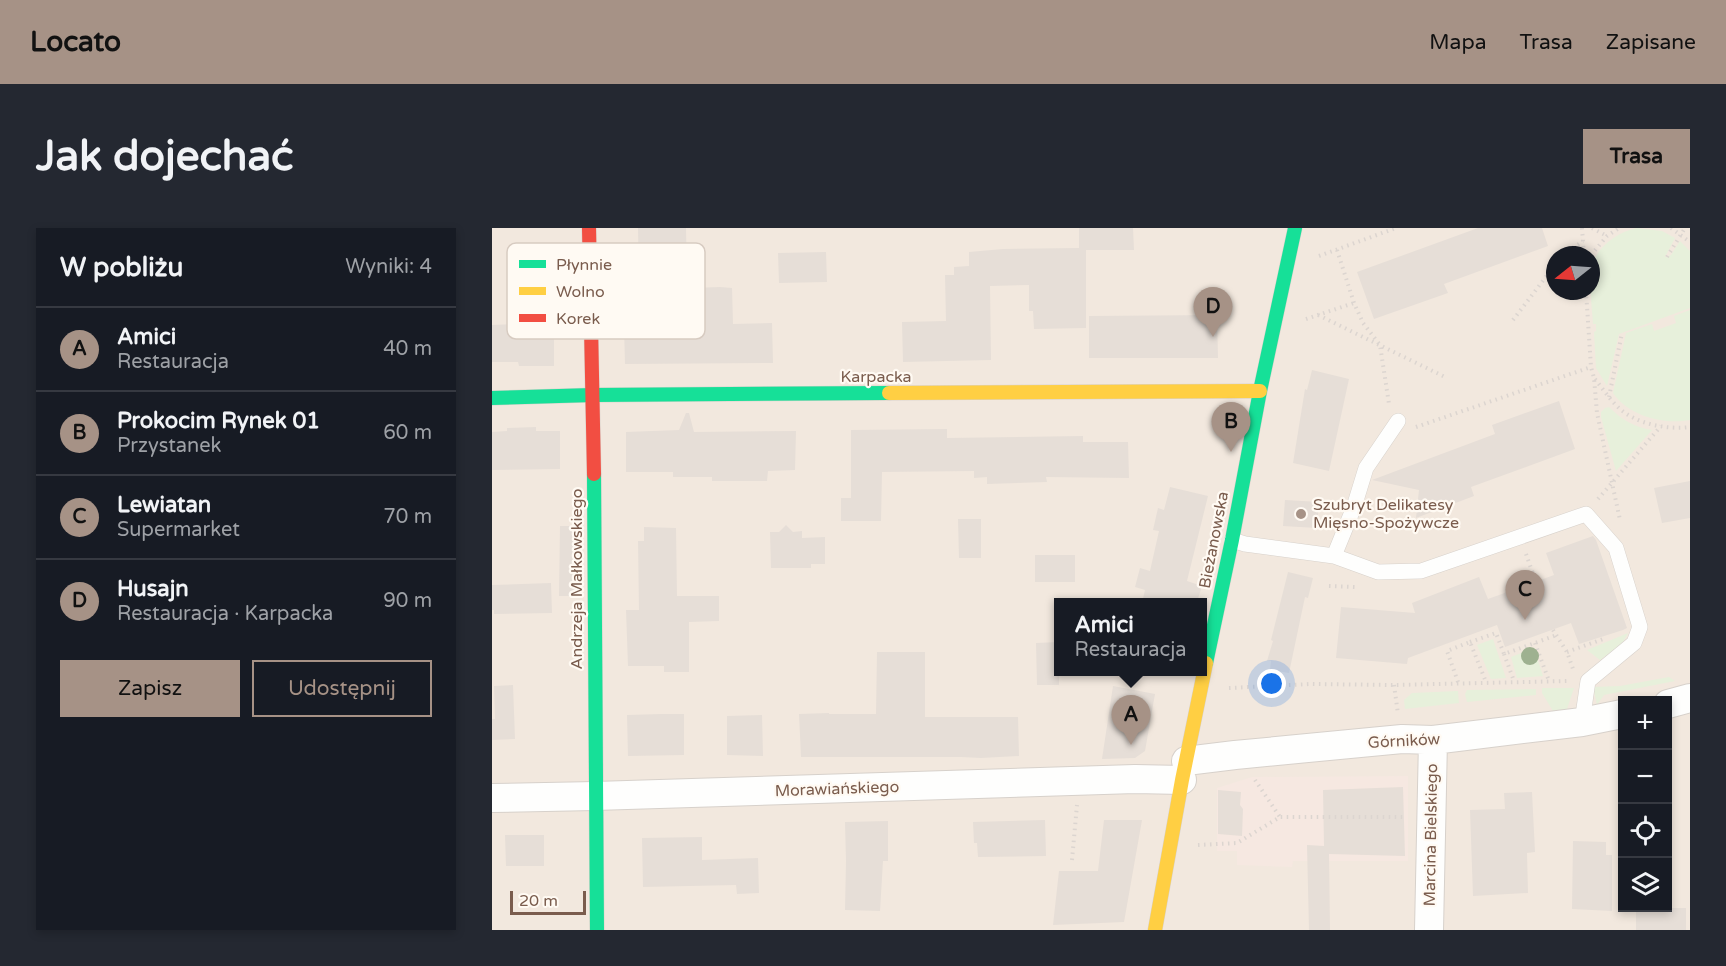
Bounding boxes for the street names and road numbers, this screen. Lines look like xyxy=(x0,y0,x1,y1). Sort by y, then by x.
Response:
street label: Karpacka xyxy=(840,367,912,387)
street label: Andrzeja Małkowskiego xyxy=(567,489,587,669)
street label: Bieżanowska xyxy=(1195,490,1233,590)
street label: Górników xyxy=(1367,729,1441,753)
street label: Marcina Bielskiego xyxy=(1420,763,1442,907)
street label: Morawiańskiego xyxy=(774,777,900,801)

